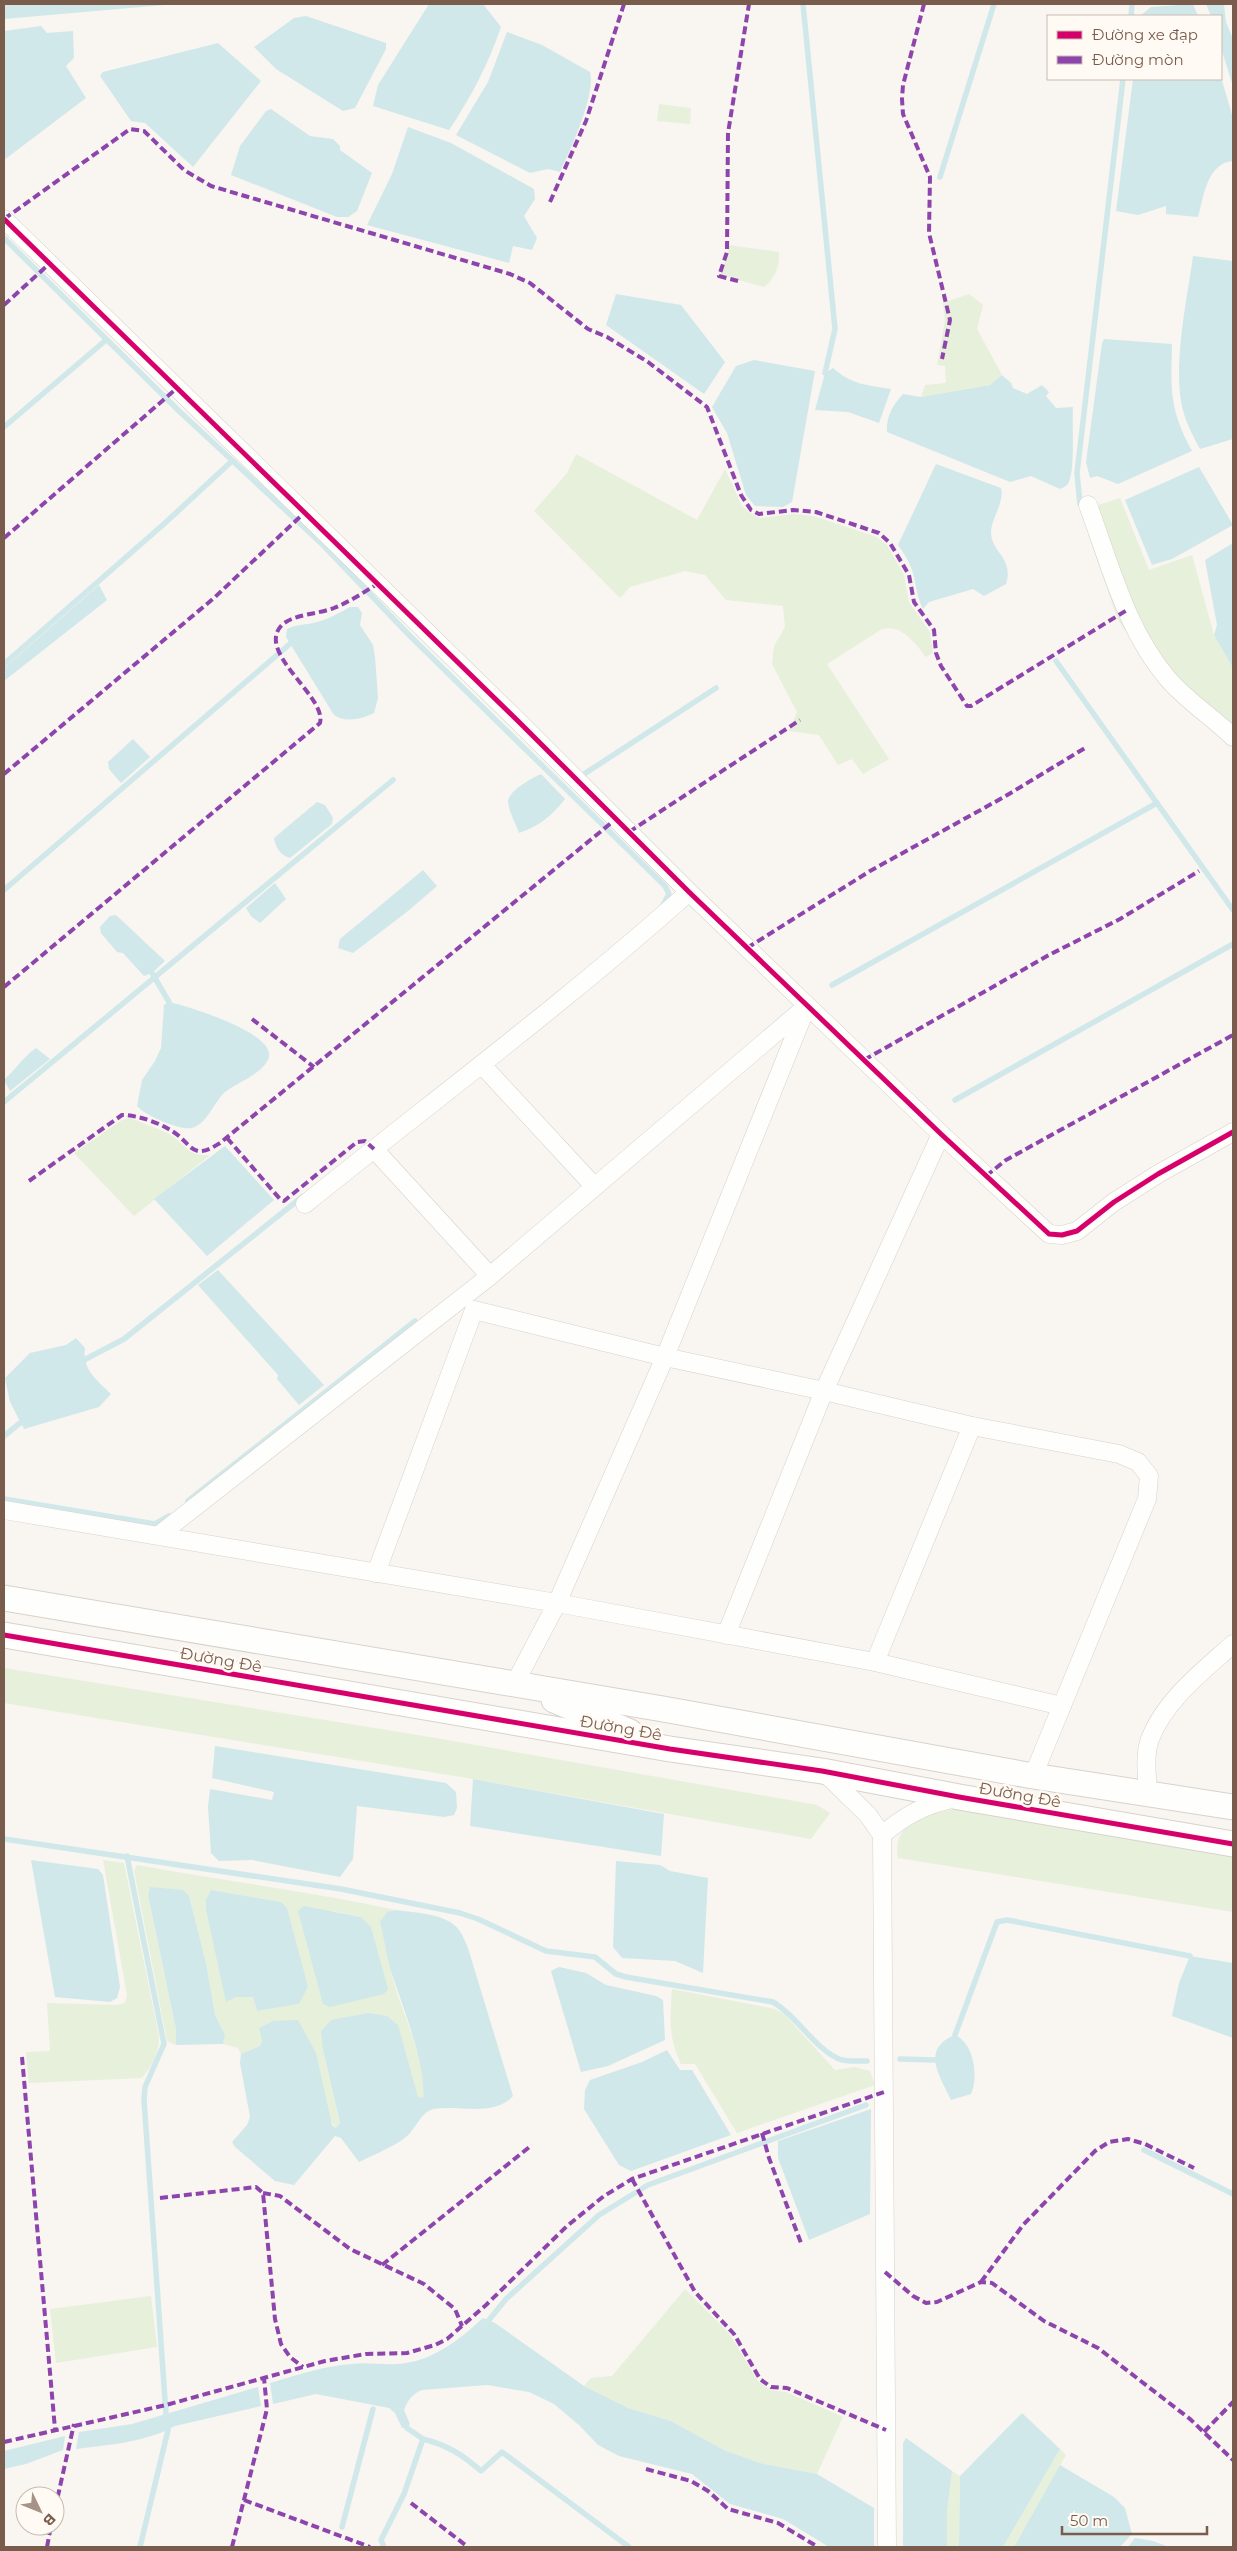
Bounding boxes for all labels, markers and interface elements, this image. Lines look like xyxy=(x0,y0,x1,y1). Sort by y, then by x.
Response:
legend xyxy=(1047,15,1222,80)
text: Đường xe đạp xyxy=(1092,25,1198,44)
text: Đường mòn xyxy=(1092,50,1184,69)
street label: Đường Đê xyxy=(179,1643,263,1677)
street label: Đường Đê xyxy=(579,1711,663,1745)
street label: Đường Đê xyxy=(978,1778,1062,1812)
north arrow xyxy=(15,2486,65,2536)
scale bar xyxy=(1062,2504,1207,2536)
text: B xyxy=(39,2510,60,2530)
text: 50 m xyxy=(1070,2511,1108,2530)

